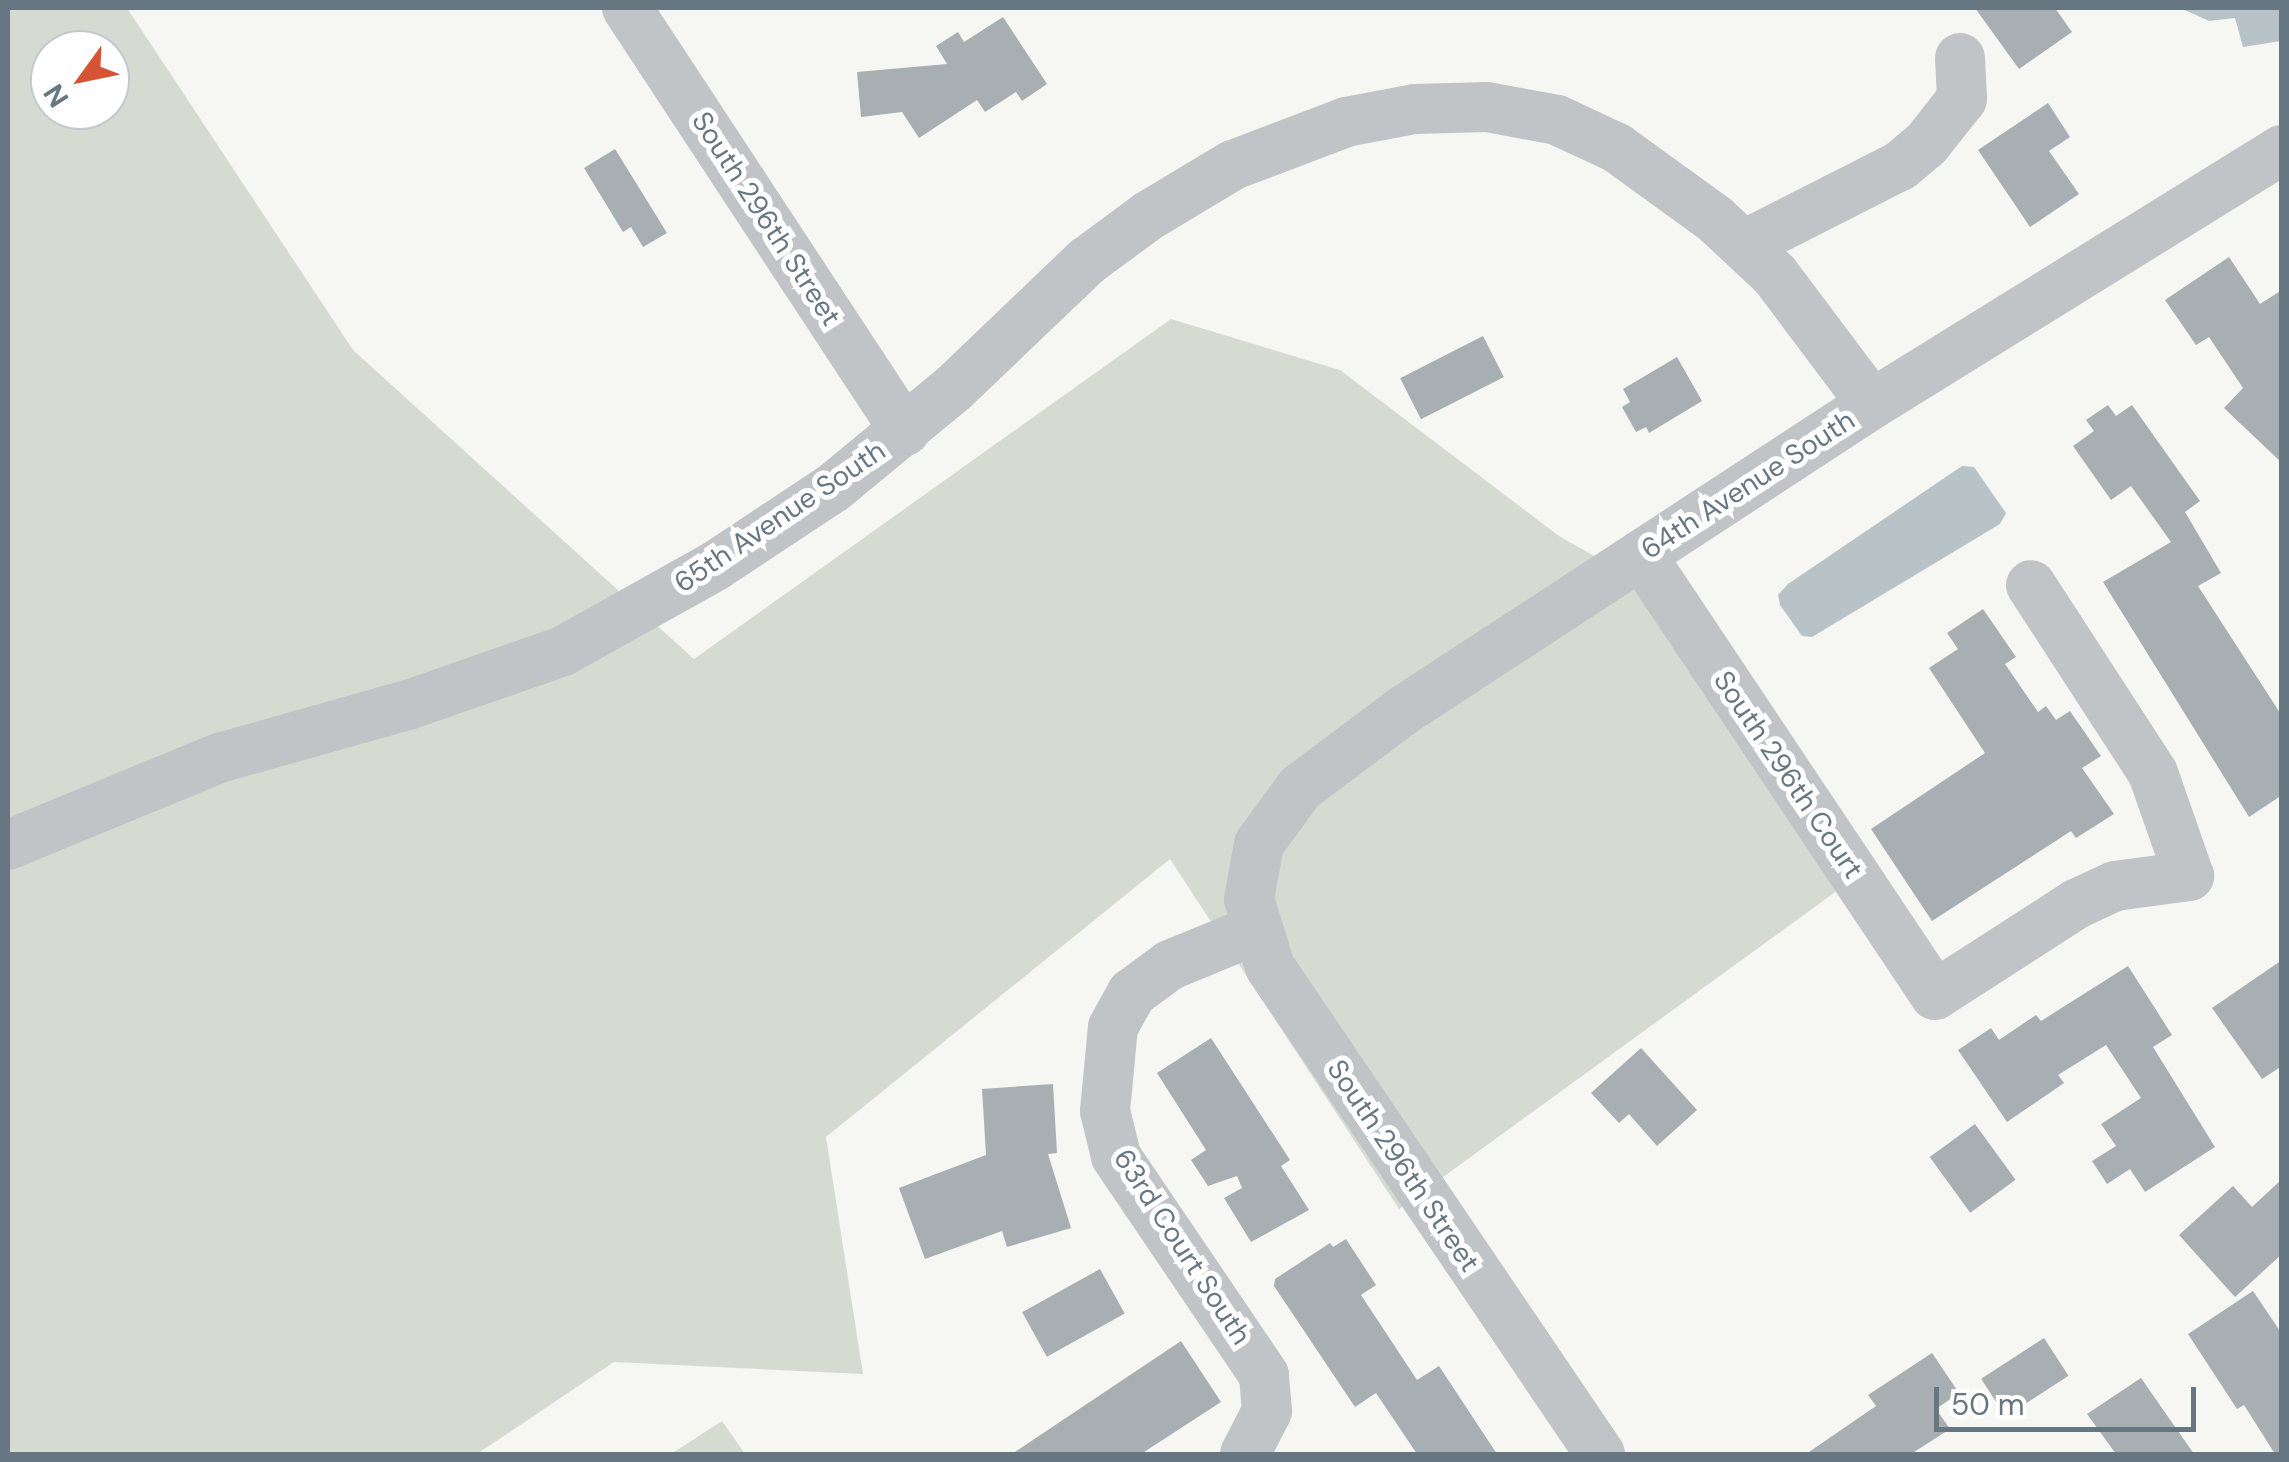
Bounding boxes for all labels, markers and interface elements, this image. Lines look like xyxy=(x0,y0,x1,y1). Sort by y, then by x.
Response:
north arrow xyxy=(30,30,130,130)
text: N xyxy=(35,77,77,114)
street label: South 296th Street xyxy=(684,106,848,332)
street label: 64th Avenue South xyxy=(1635,403,1861,567)
street label: 65th Avenue South xyxy=(668,434,892,600)
street label: South 296th Court xyxy=(1706,665,1870,885)
street label: South 296th Street xyxy=(1320,1054,1486,1278)
street label: 63rd Court South xyxy=(1106,1143,1258,1351)
scale bar xyxy=(1939,1367,2202,1429)
text: 50 m xyxy=(1951,1385,2025,1424)

